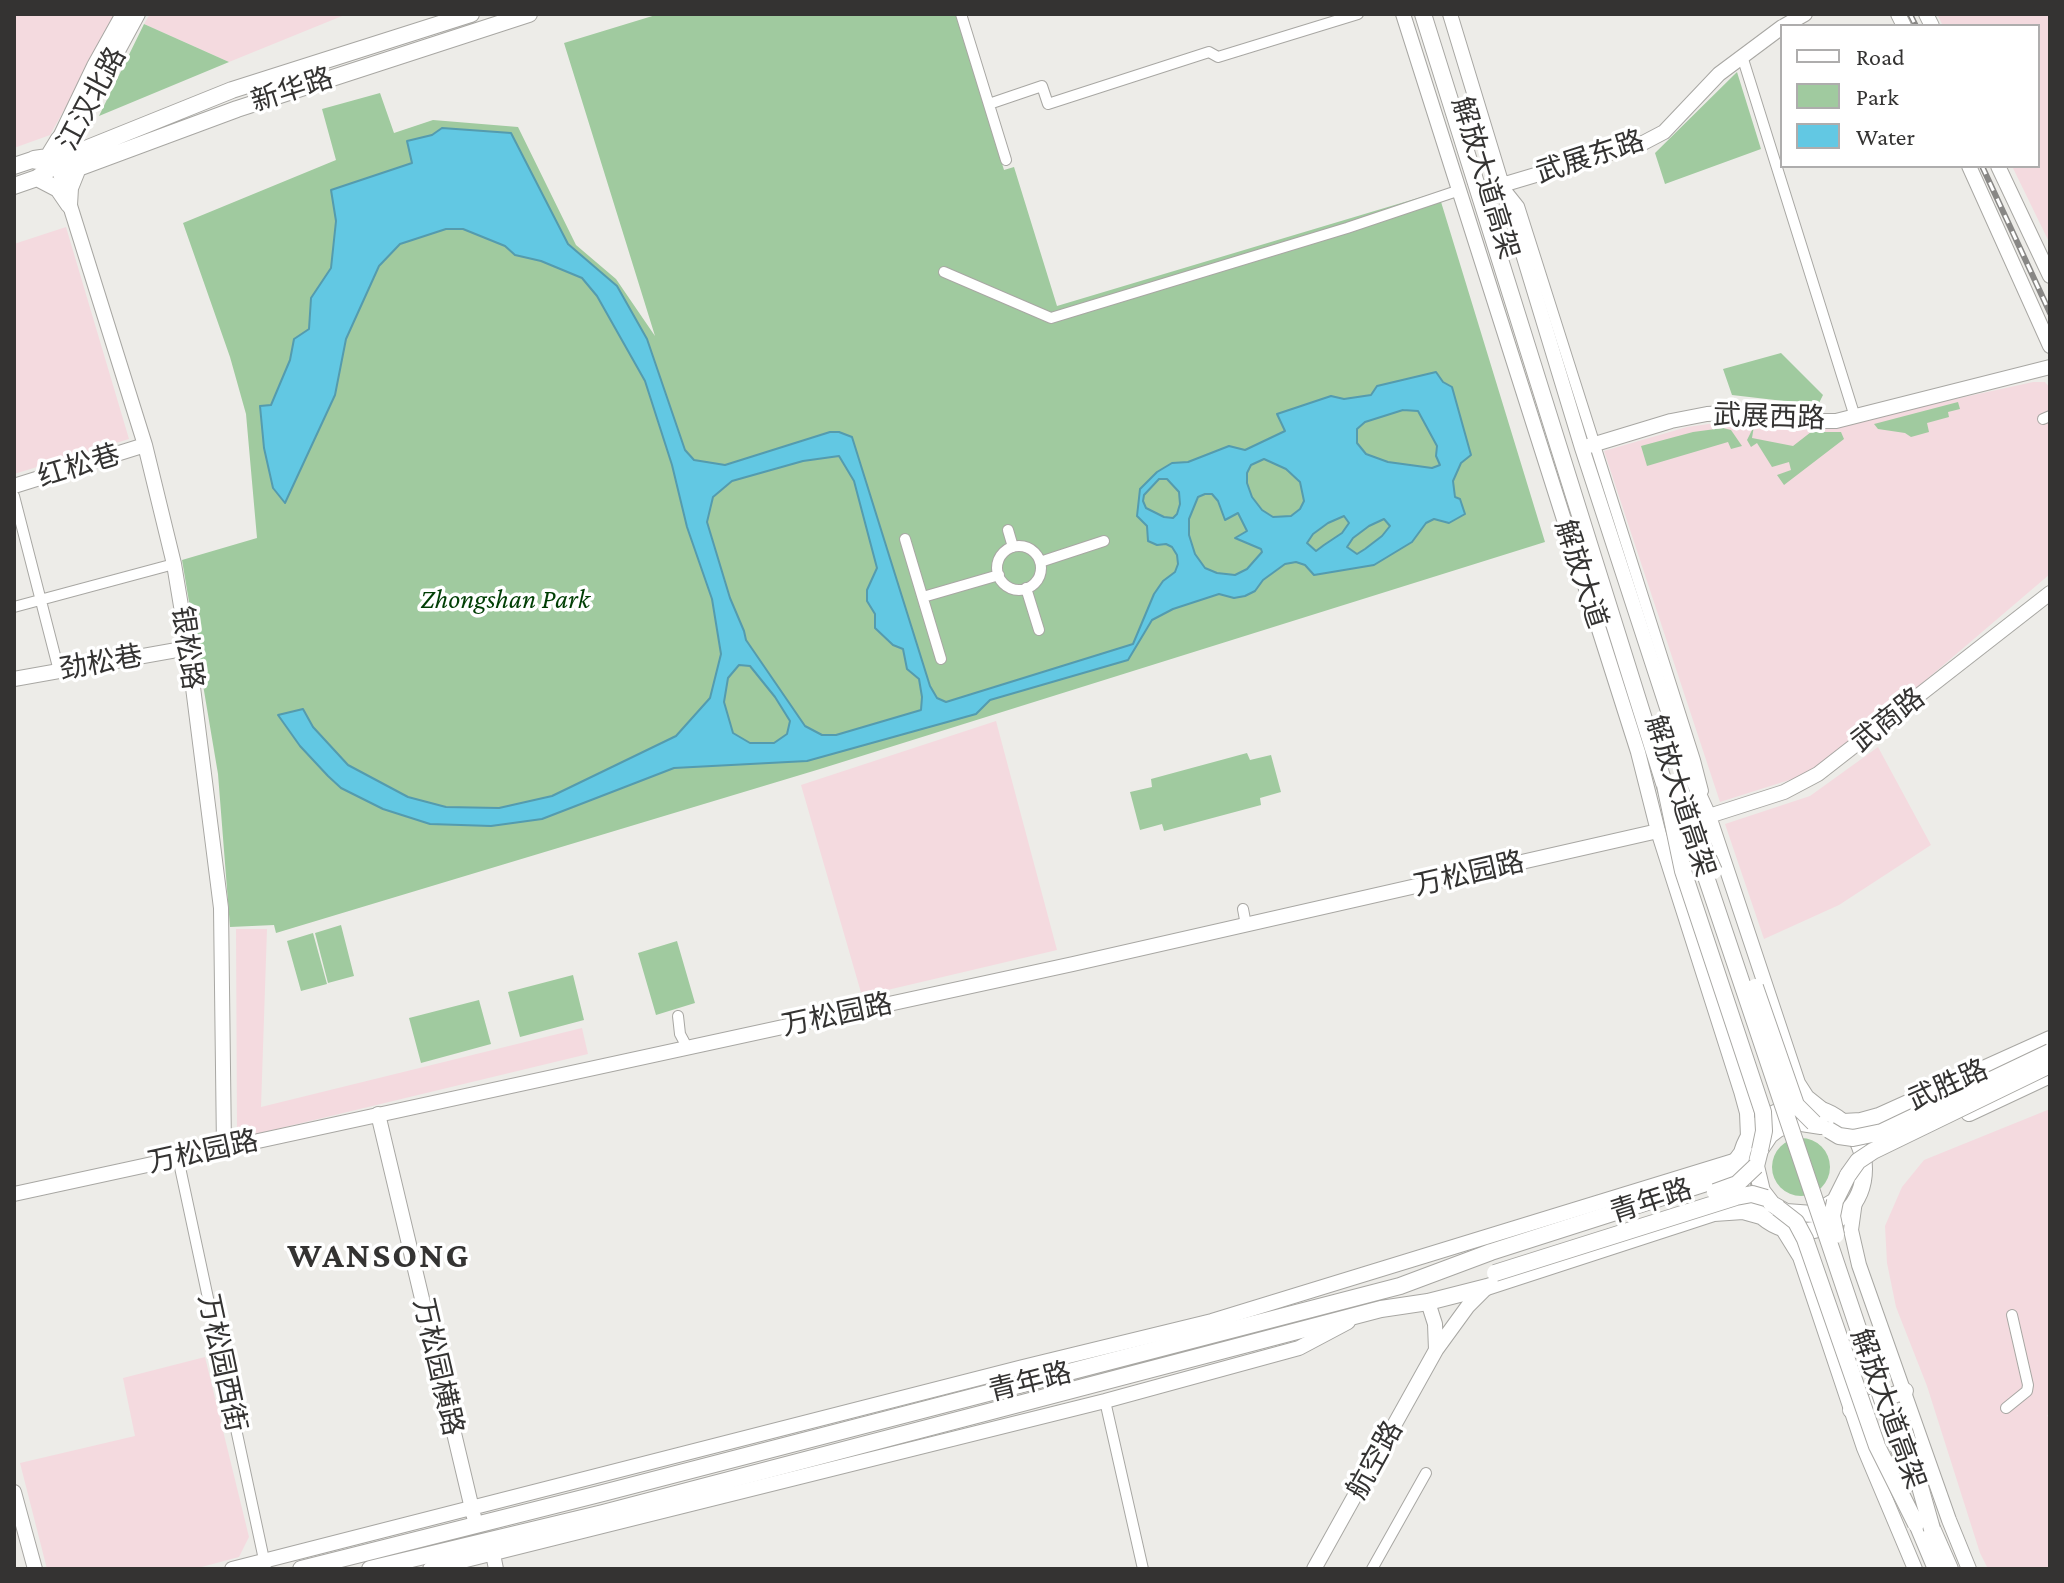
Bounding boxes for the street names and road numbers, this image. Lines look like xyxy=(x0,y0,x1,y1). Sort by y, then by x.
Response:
street label: 江汉北路 xyxy=(51,42,133,156)
street label: 新华路 xyxy=(247,61,337,119)
street label: 解放大道高架 xyxy=(1444,93,1526,263)
street label: 武展东路 xyxy=(1532,124,1648,190)
street label: 武展西路 xyxy=(1712,398,1826,436)
street label: 红松巷 xyxy=(34,438,124,494)
street label: 解放大道 xyxy=(1548,516,1614,632)
street label: 银松路 xyxy=(165,604,209,692)
street label: 劲松巷 xyxy=(57,639,145,687)
street label: 武商路 xyxy=(1845,681,1931,759)
street label: 解放大道高架 xyxy=(1638,711,1722,881)
street label: 万松园路 xyxy=(1411,845,1527,903)
street label: 万松园路 xyxy=(779,987,895,1043)
street label: 武胜路 xyxy=(1903,1053,1993,1117)
street label: 万松园路 xyxy=(145,1124,261,1180)
street label: 青年路 xyxy=(1606,1172,1696,1230)
street label: 万松园西街 xyxy=(191,1291,253,1435)
street label: 万松园横路 xyxy=(406,1295,470,1439)
street label: 解放大道高架 xyxy=(1843,1324,1933,1494)
street label: 青年路 xyxy=(985,1356,1075,1408)
street label: 航空路 xyxy=(1340,1415,1410,1505)

